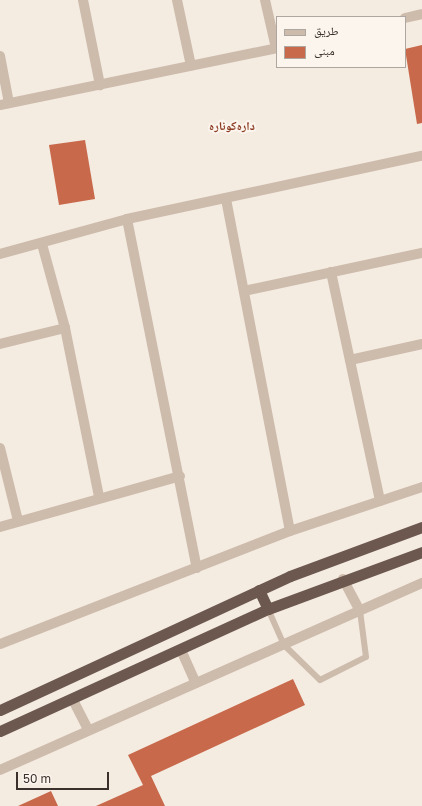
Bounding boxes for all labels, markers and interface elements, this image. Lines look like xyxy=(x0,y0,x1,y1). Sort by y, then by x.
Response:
legend xyxy=(276,16,406,68)
text: طريق xyxy=(314,23,339,38)
text: مبنى xyxy=(314,43,335,58)
district label: دارەکونارە xyxy=(209,119,255,133)
scale bar xyxy=(18,764,111,790)
text: 50 m xyxy=(23,771,51,786)

